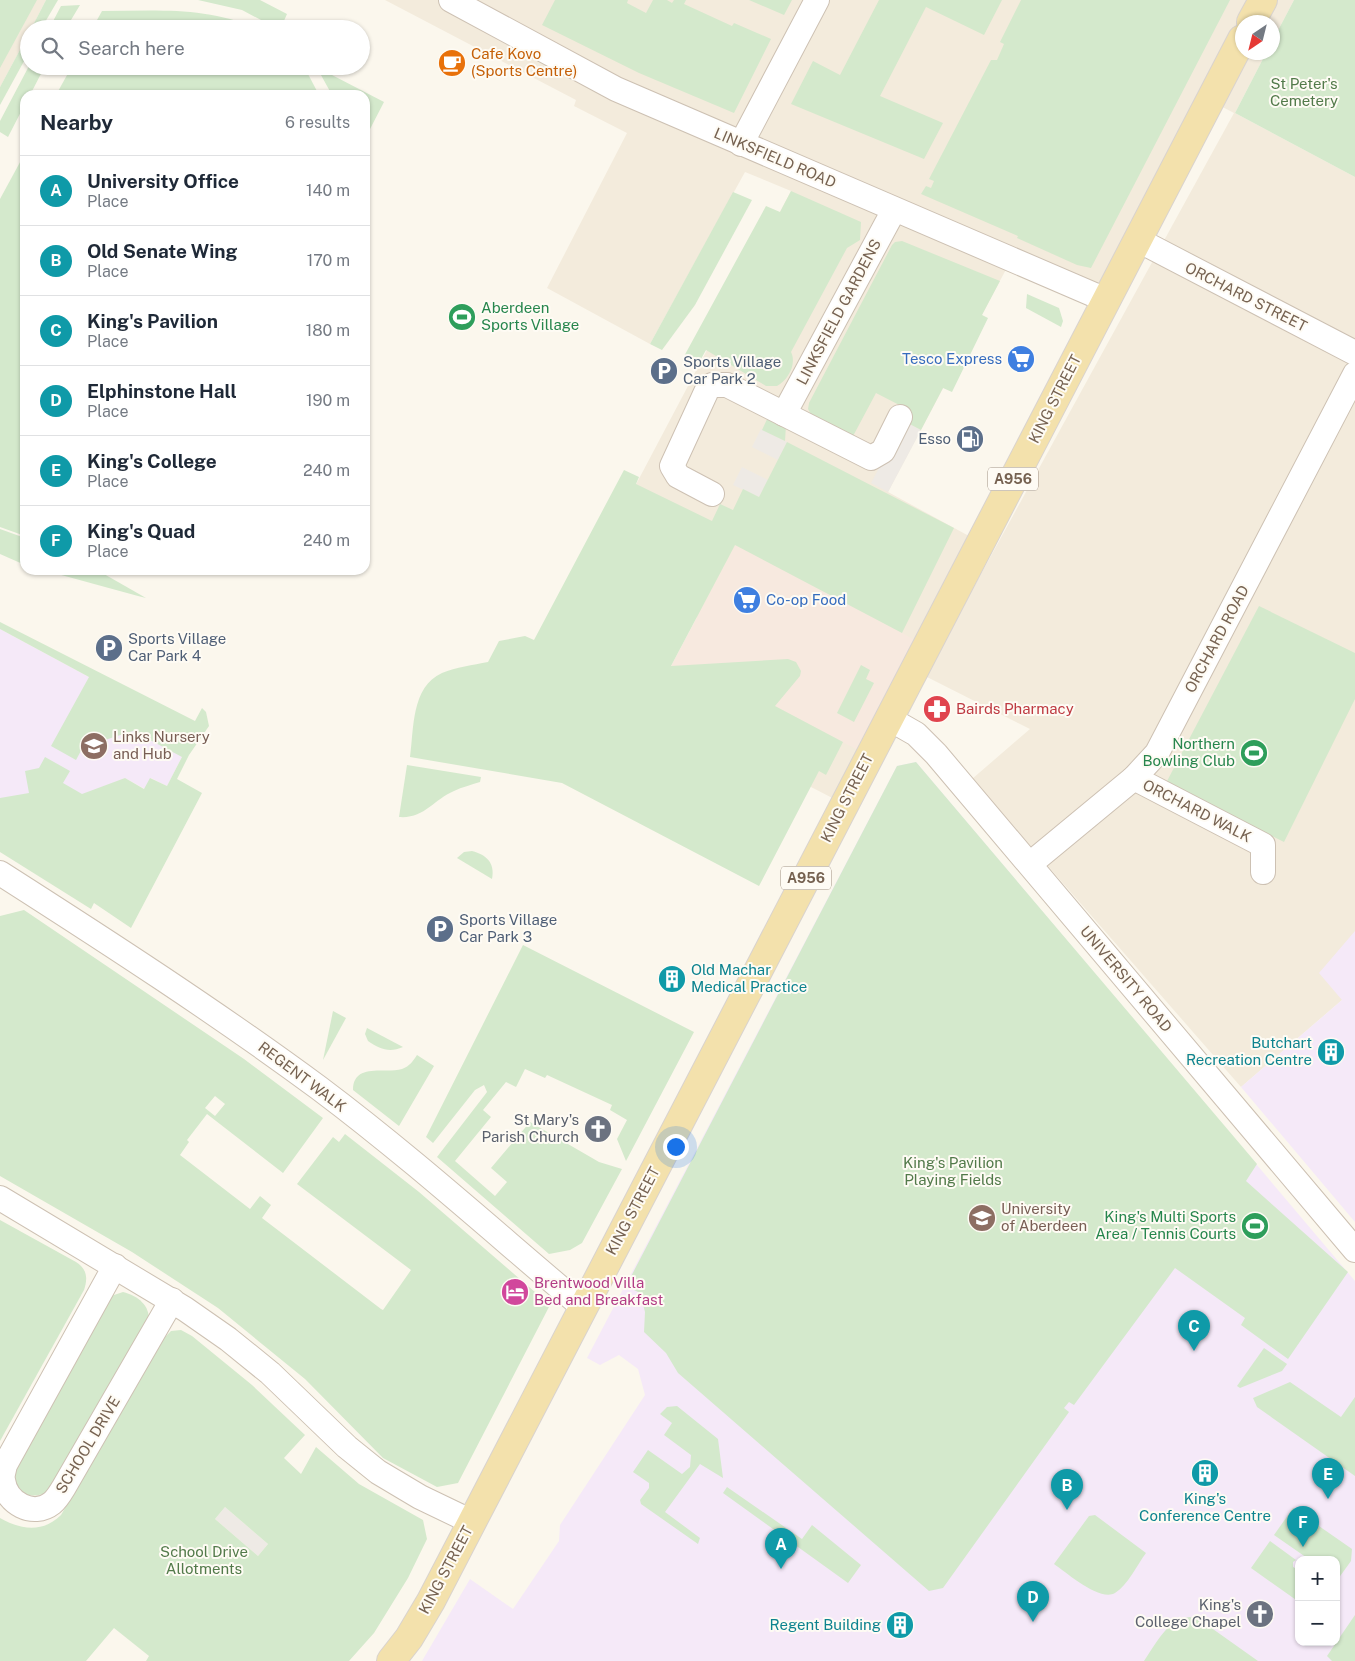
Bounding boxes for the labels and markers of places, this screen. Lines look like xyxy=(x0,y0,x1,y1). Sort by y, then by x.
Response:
place label: Cafe Kovo (Sports Centre) xyxy=(471,45,577,79)
cafe icon: Cafe Kovo (Sports Centre) xyxy=(437,48,467,78)
place label: Aberdeen Sports Village xyxy=(481,299,579,333)
sports icon: Aberdeen Sports Village xyxy=(447,302,477,332)
supermarket icon: Tesco Express xyxy=(1006,344,1036,374)
place label: Tesco Express xyxy=(902,350,1002,367)
place label: Sports Village Car Park 2 xyxy=(683,353,781,387)
parking icon: Sports Village Car Park 2 xyxy=(649,356,679,386)
fuel station icon: Esso xyxy=(955,424,985,454)
place label: Esso xyxy=(918,430,951,447)
supermarket icon: Co-op Food xyxy=(732,585,762,615)
place label: Co-op Food xyxy=(766,591,846,608)
place label: Sports Village Car Park 4 xyxy=(128,630,226,664)
parking icon: Sports Village Car Park 4 xyxy=(94,633,124,663)
pharmacy icon: Bairds Pharmacy xyxy=(922,694,952,724)
place label: Bairds Pharmacy xyxy=(956,700,1074,717)
place label: Links Nursery and Hub xyxy=(113,728,210,762)
school or university icon: Links Nursery and Hub xyxy=(79,731,109,761)
place label: Northern Bowling Club xyxy=(1143,735,1235,769)
sports icon: Northern Bowling Club xyxy=(1239,738,1269,768)
place label: Sports Village Car Park 3 xyxy=(459,911,557,945)
parking icon: Sports Village Car Park 3 xyxy=(425,914,455,944)
place label: Old Machar Medical Practice xyxy=(691,961,807,995)
building icon: Old Machar Medical Practice xyxy=(657,964,687,994)
place label: Butchart Recreation Centre xyxy=(1186,1034,1312,1068)
building icon: Butchart Recreation Centre xyxy=(1316,1037,1346,1067)
place label: St Mary's Parish Church xyxy=(482,1111,579,1145)
church icon: St Mary's Parish Church xyxy=(583,1114,613,1144)
place label: University of Aberdeen xyxy=(1001,1200,1087,1234)
school or university icon: University of Aberdeen xyxy=(967,1203,997,1233)
place label: King's Multi Sports Area / Tennis Courts xyxy=(1095,1208,1236,1242)
sports icon: King's Multi Sports Area / Tennis Courts xyxy=(1240,1211,1270,1241)
place label: Brentwood Villa Bed and Breakfast xyxy=(534,1274,663,1308)
hotel icon: Brentwood Villa Bed and Breakfast xyxy=(500,1277,530,1307)
pin: C xyxy=(1178,1310,1210,1351)
building icon: King's Conference Centre xyxy=(1190,1458,1220,1488)
pin: E xyxy=(1312,1458,1344,1499)
pin: B xyxy=(1051,1469,1083,1510)
place label: King's Conference Centre xyxy=(1139,1490,1271,1524)
pin: F xyxy=(1287,1506,1319,1547)
pin: A xyxy=(765,1528,797,1569)
pin: D xyxy=(1017,1581,1049,1622)
place label: King's College Chapel xyxy=(1135,1596,1241,1630)
church icon: King's College Chapel xyxy=(1245,1599,1275,1629)
building icon: Regent Building xyxy=(885,1610,915,1640)
place label: Regent Building xyxy=(770,1616,881,1633)

